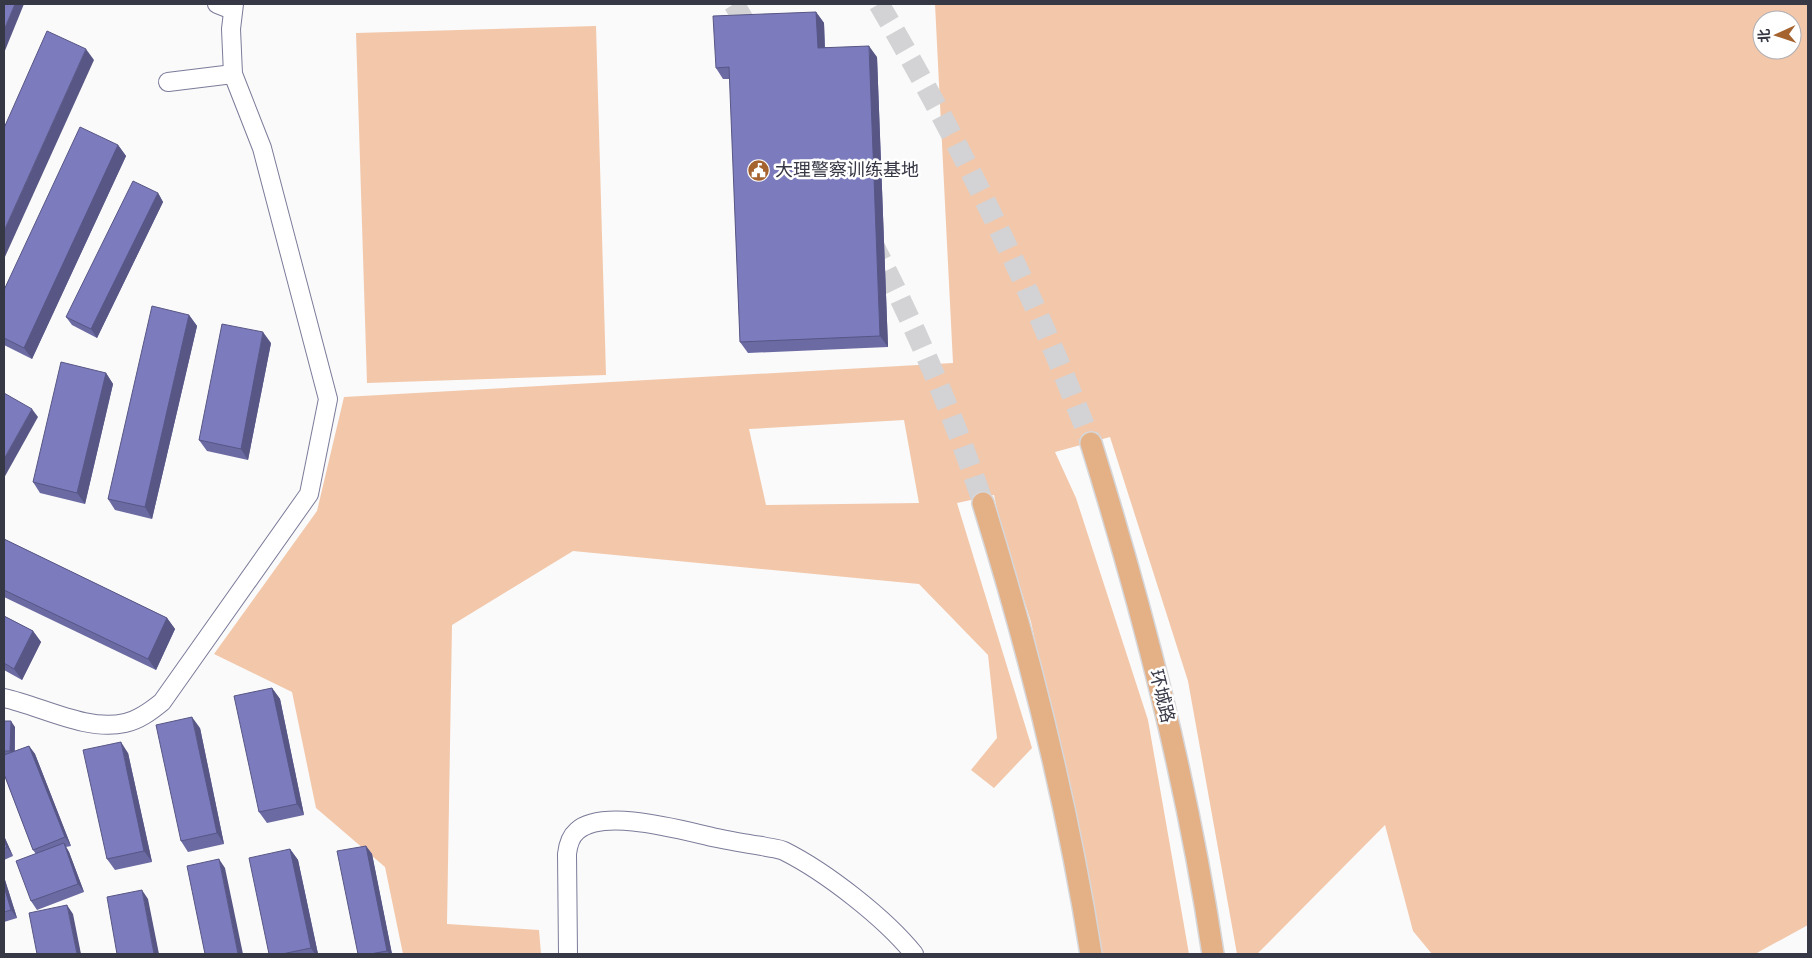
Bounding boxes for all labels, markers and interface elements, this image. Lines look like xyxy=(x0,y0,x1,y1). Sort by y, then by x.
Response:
north arrow xyxy=(1752,10,1802,60)
text: 北 xyxy=(1757,28,1772,43)
public building icon: 大理警察训练基地 xyxy=(747,158,771,182)
place label: 大理警察训练基地 xyxy=(775,160,919,180)
street label: 环城路 xyxy=(1146,667,1178,725)

